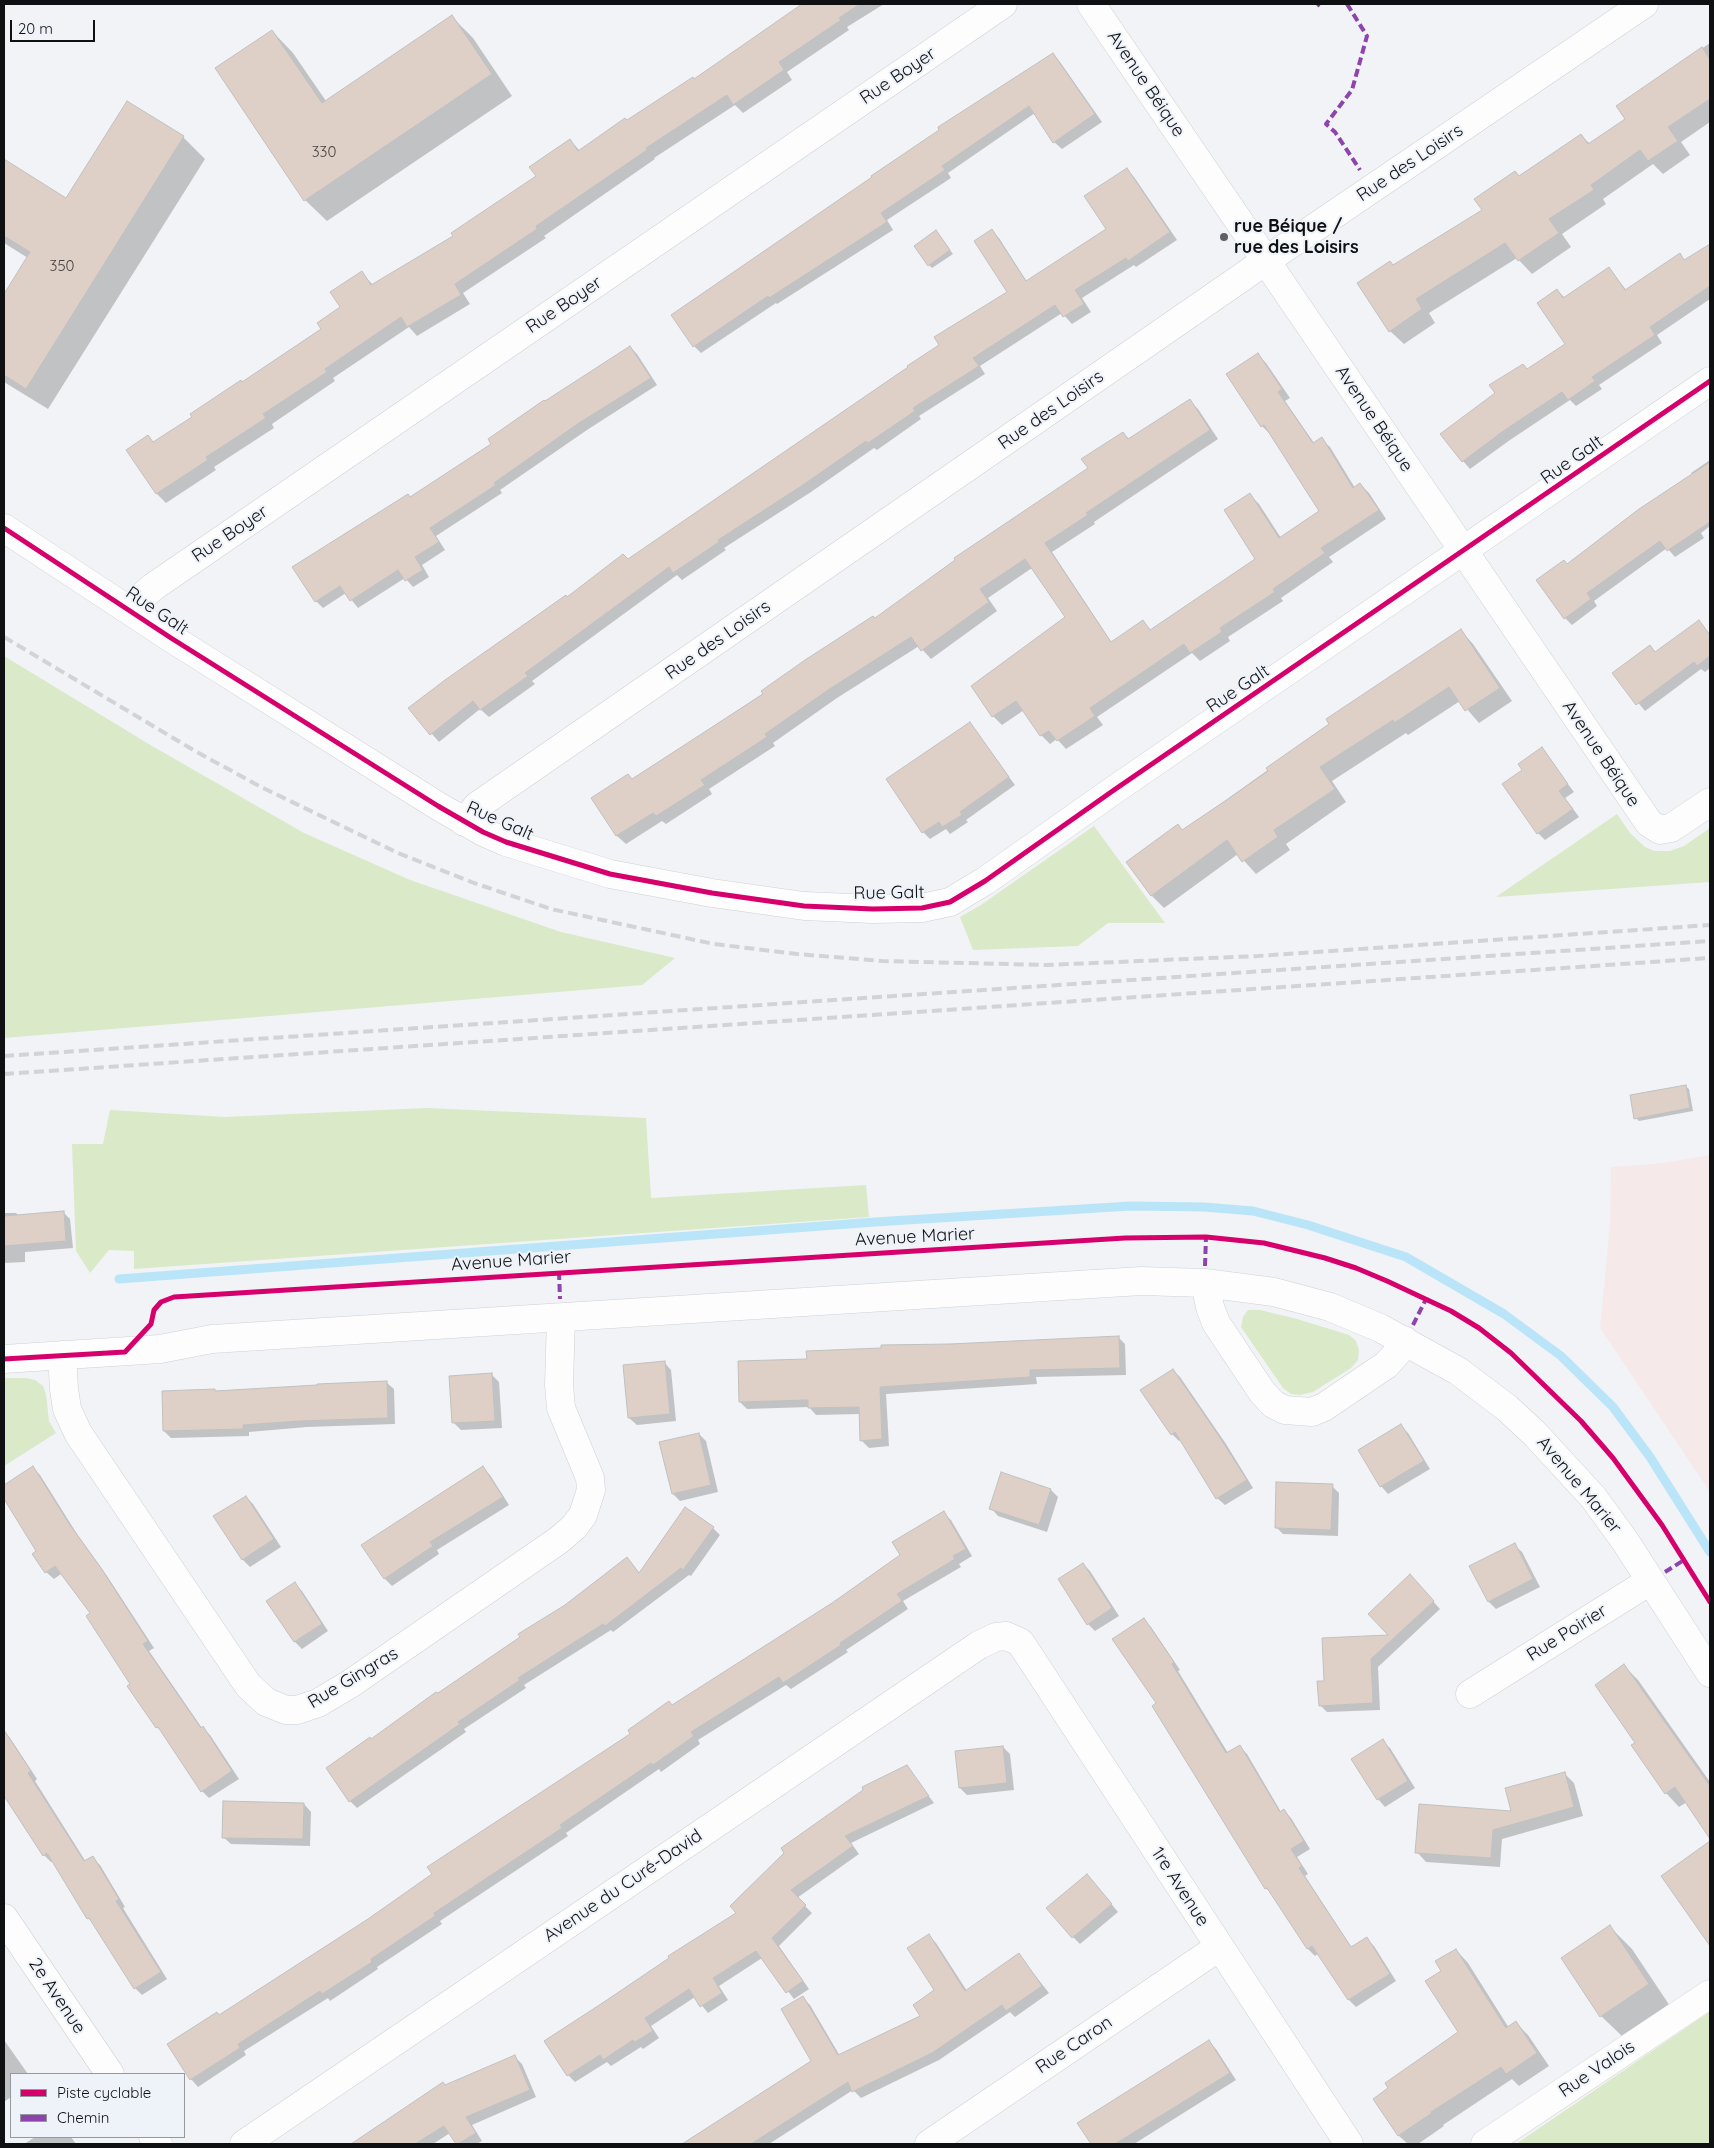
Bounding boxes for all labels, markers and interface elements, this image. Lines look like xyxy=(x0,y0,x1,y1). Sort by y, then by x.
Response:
scale bar xyxy=(12,10,98,42)
text: 20 m xyxy=(18,19,53,38)
street label: Avenue Béique xyxy=(1103,27,1189,141)
street label: Rue Boyer xyxy=(856,43,940,109)
street label: Rue des Loisirs xyxy=(1353,119,1467,207)
house number: 330 xyxy=(312,143,336,161)
place label: rue Béique / rue des Loisirs xyxy=(1234,216,1359,258)
marker: rue Béique / rue des Loisirs xyxy=(1218,231,1230,243)
house number: 350 xyxy=(50,257,74,275)
street label: Rue Boyer xyxy=(522,272,606,338)
street label: Avenue Béique xyxy=(1331,362,1417,476)
street label: Rue des Loisirs xyxy=(994,366,1108,454)
street label: Rue Galt xyxy=(1537,431,1607,489)
street label: Rue Boyer xyxy=(188,501,272,567)
street label: Rue Galt xyxy=(122,582,192,640)
street label: Rue des Loisirs xyxy=(661,596,775,684)
street label: Rue Galt xyxy=(1203,660,1273,718)
street label: Avenue Béique xyxy=(1558,697,1644,811)
street label: Rue Galt xyxy=(463,797,537,845)
street label: Rue Galt xyxy=(853,882,925,904)
street label: Avenue Marier xyxy=(854,1223,976,1251)
street label: Avenue Marier xyxy=(450,1246,572,1276)
street label: Avenue Marier xyxy=(1532,1432,1626,1538)
street label: Rue Poirier xyxy=(1523,1600,1611,1666)
street label: Rue Gingras xyxy=(304,1643,402,1713)
street label: Avenue du Curé-David xyxy=(540,1825,706,1947)
street label: 1re Avenue xyxy=(1146,1843,1214,1931)
street label: 2e Avenue xyxy=(24,1954,90,2038)
street label: Rue Caron xyxy=(1032,2012,1116,2078)
street label: Rue Valois xyxy=(1555,2036,1639,2102)
legend xyxy=(10,2073,185,2138)
text: Piste cyclable xyxy=(57,2083,151,2102)
text: Chemin xyxy=(57,2108,109,2127)

